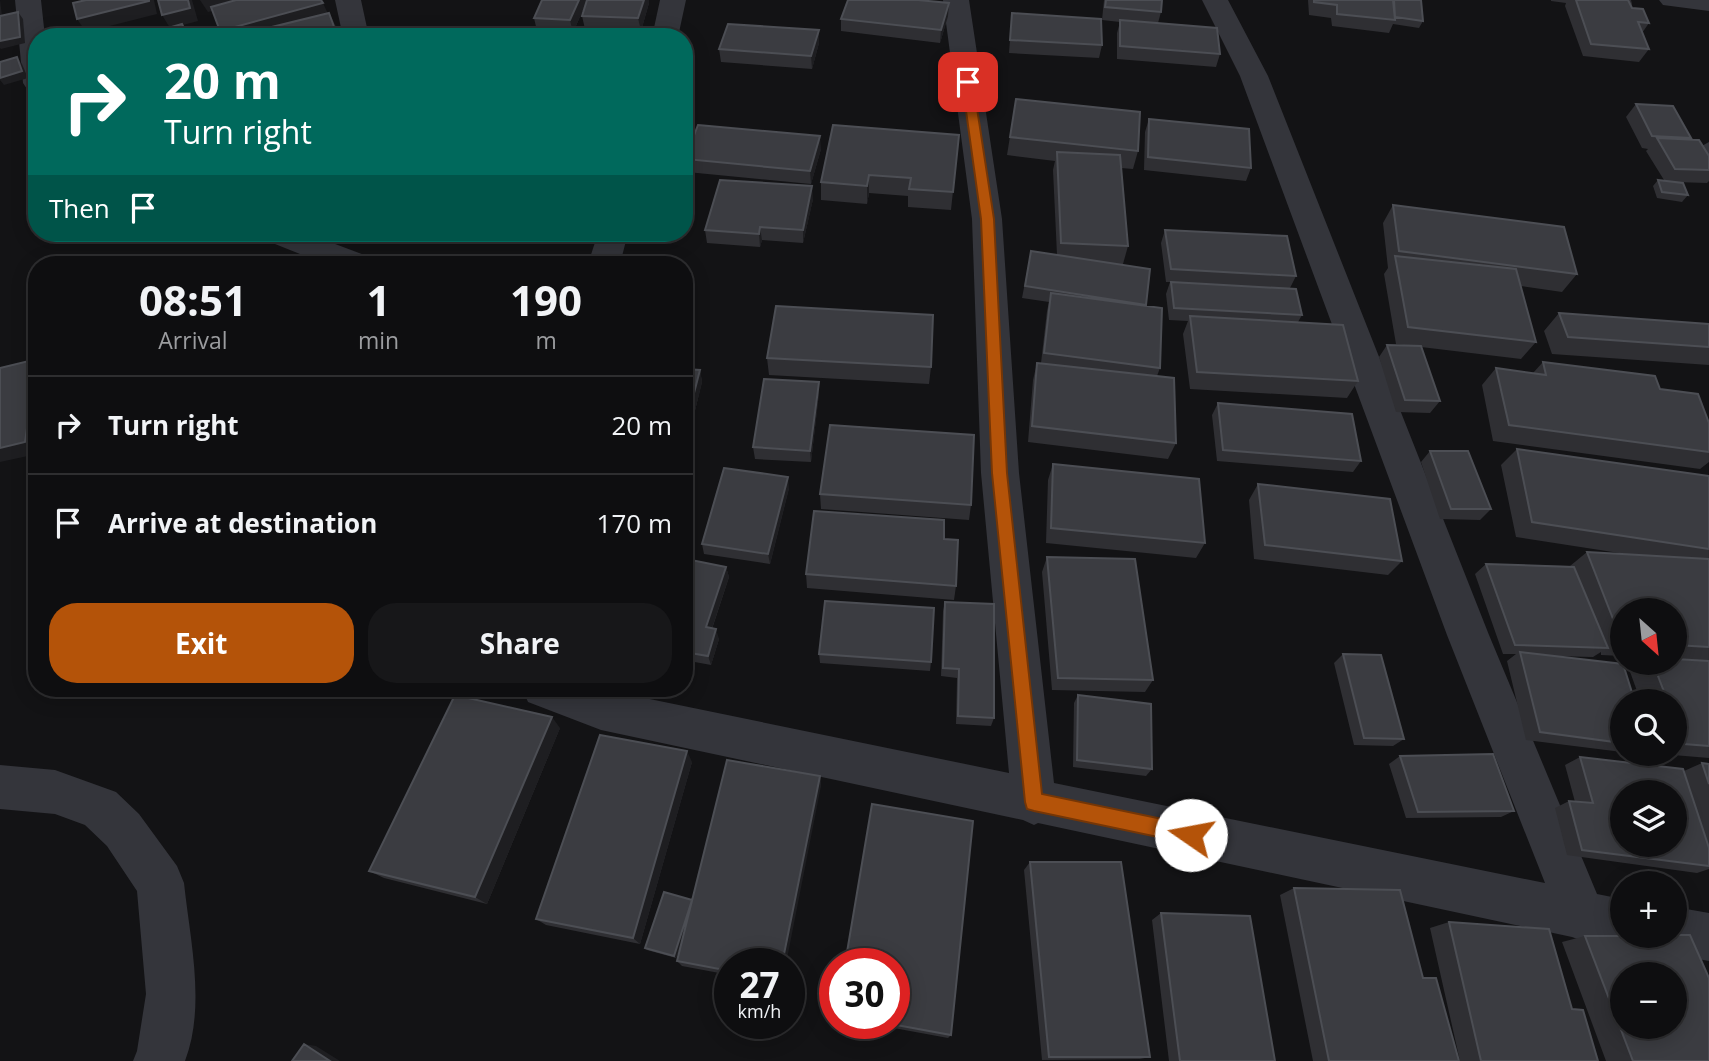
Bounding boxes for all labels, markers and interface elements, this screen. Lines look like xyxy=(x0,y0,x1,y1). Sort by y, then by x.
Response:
text: 20 m xyxy=(164,47,281,113)
pin xyxy=(938,52,998,112)
icon: right xyxy=(49,56,140,147)
icon: arrive xyxy=(949,63,987,101)
text: Turn right xyxy=(164,110,312,153)
icon: arrive xyxy=(124,189,162,227)
text: Then xyxy=(49,190,110,226)
text: 08:51 xyxy=(139,271,247,328)
text: 1 xyxy=(366,271,391,328)
text: 190 xyxy=(510,271,582,328)
text: Arrival xyxy=(158,324,228,356)
text: min xyxy=(358,324,399,356)
text: m xyxy=(535,324,557,356)
icon: right xyxy=(49,406,87,444)
text: Turn right xyxy=(108,407,239,443)
text: 20 m xyxy=(611,407,672,443)
icon: arrive xyxy=(49,504,87,542)
text: Arrive at destination xyxy=(108,505,377,541)
text: 170 m xyxy=(597,505,672,541)
north arrow xyxy=(1610,598,1687,676)
map controls xyxy=(1610,598,1687,1039)
button: Exit xyxy=(49,603,354,683)
button: Share xyxy=(368,603,672,683)
button: search xyxy=(1610,689,1687,766)
button: layers xyxy=(1610,780,1687,857)
position arrow xyxy=(1154,798,1228,872)
button: + xyxy=(1610,871,1687,948)
speed limit sign: 30 xyxy=(819,948,910,1039)
text: 27 xyxy=(739,961,780,1008)
button: − xyxy=(1610,962,1687,1039)
text: km/h xyxy=(738,999,781,1023)

